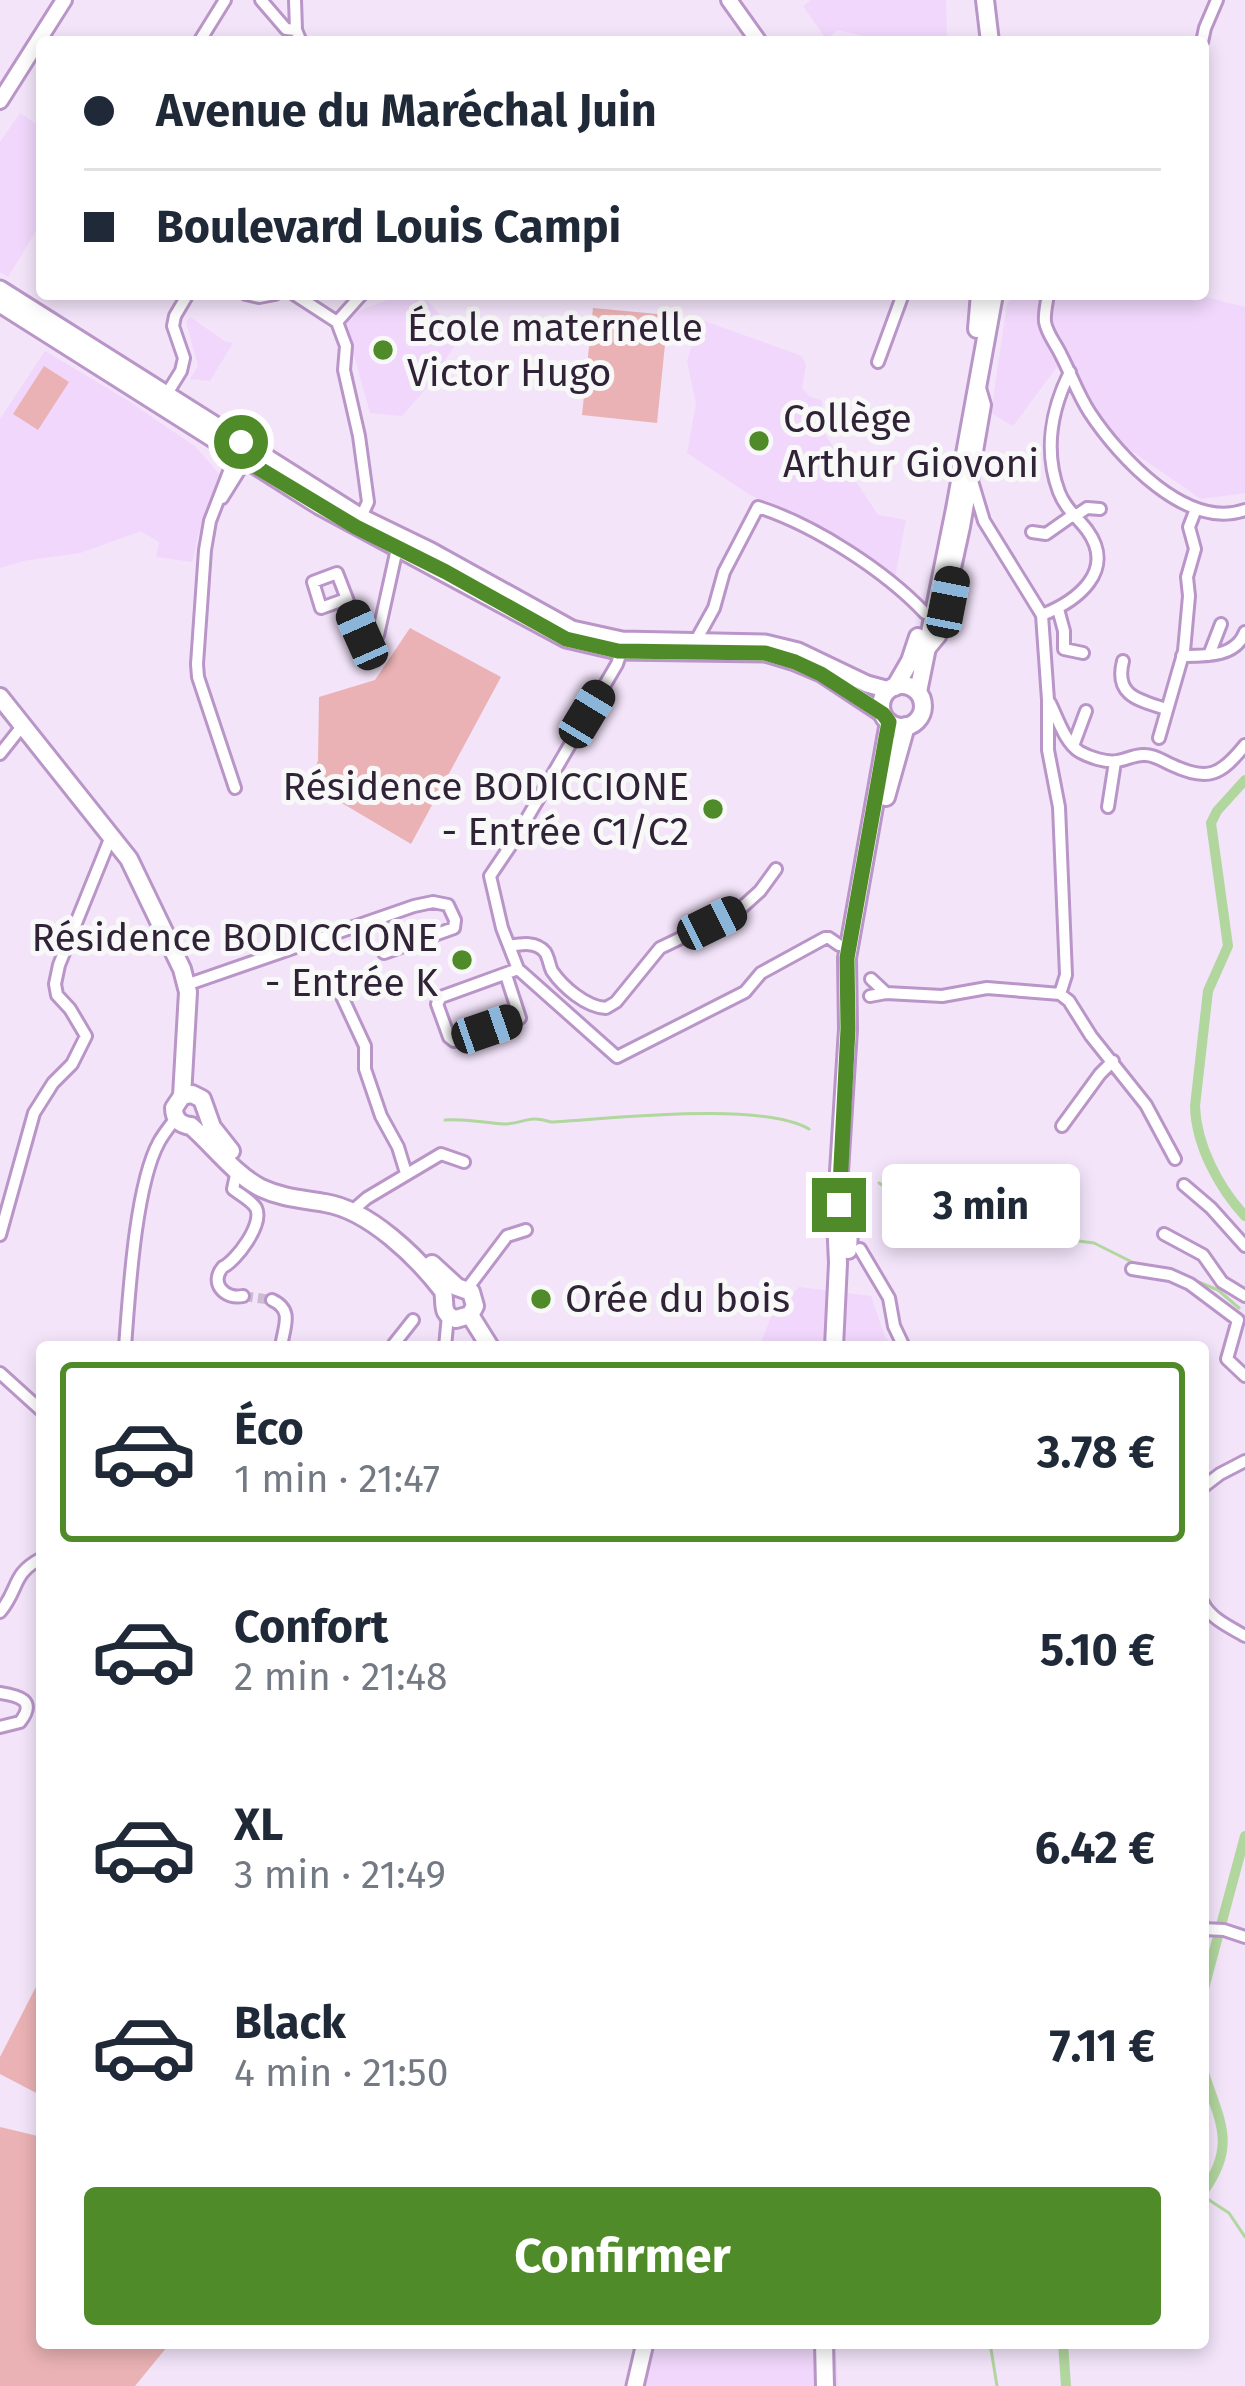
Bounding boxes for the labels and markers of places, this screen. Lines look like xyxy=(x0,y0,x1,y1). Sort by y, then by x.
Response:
place label: École maternelle Victor Hugo xyxy=(407,305,703,396)
marker: École maternelle Victor Hugo xyxy=(370,337,396,363)
place label: Collège Arthur Giovoni xyxy=(783,396,1039,487)
marker: Collège Arthur Giovoni xyxy=(746,428,772,454)
place label: Résidence BODICCIONE - Entrée C1/C2 xyxy=(282,764,689,855)
marker: Résidence BODICCIONE - Entrée C1/C2 xyxy=(700,796,726,822)
place label: Résidence BODICCIONE - Entrée K xyxy=(31,915,438,1006)
marker: Résidence BODICCIONE - Entrée K xyxy=(449,947,475,973)
place label: Orée du bois xyxy=(565,1276,790,1322)
marker: Orée du bois xyxy=(528,1286,554,1312)

